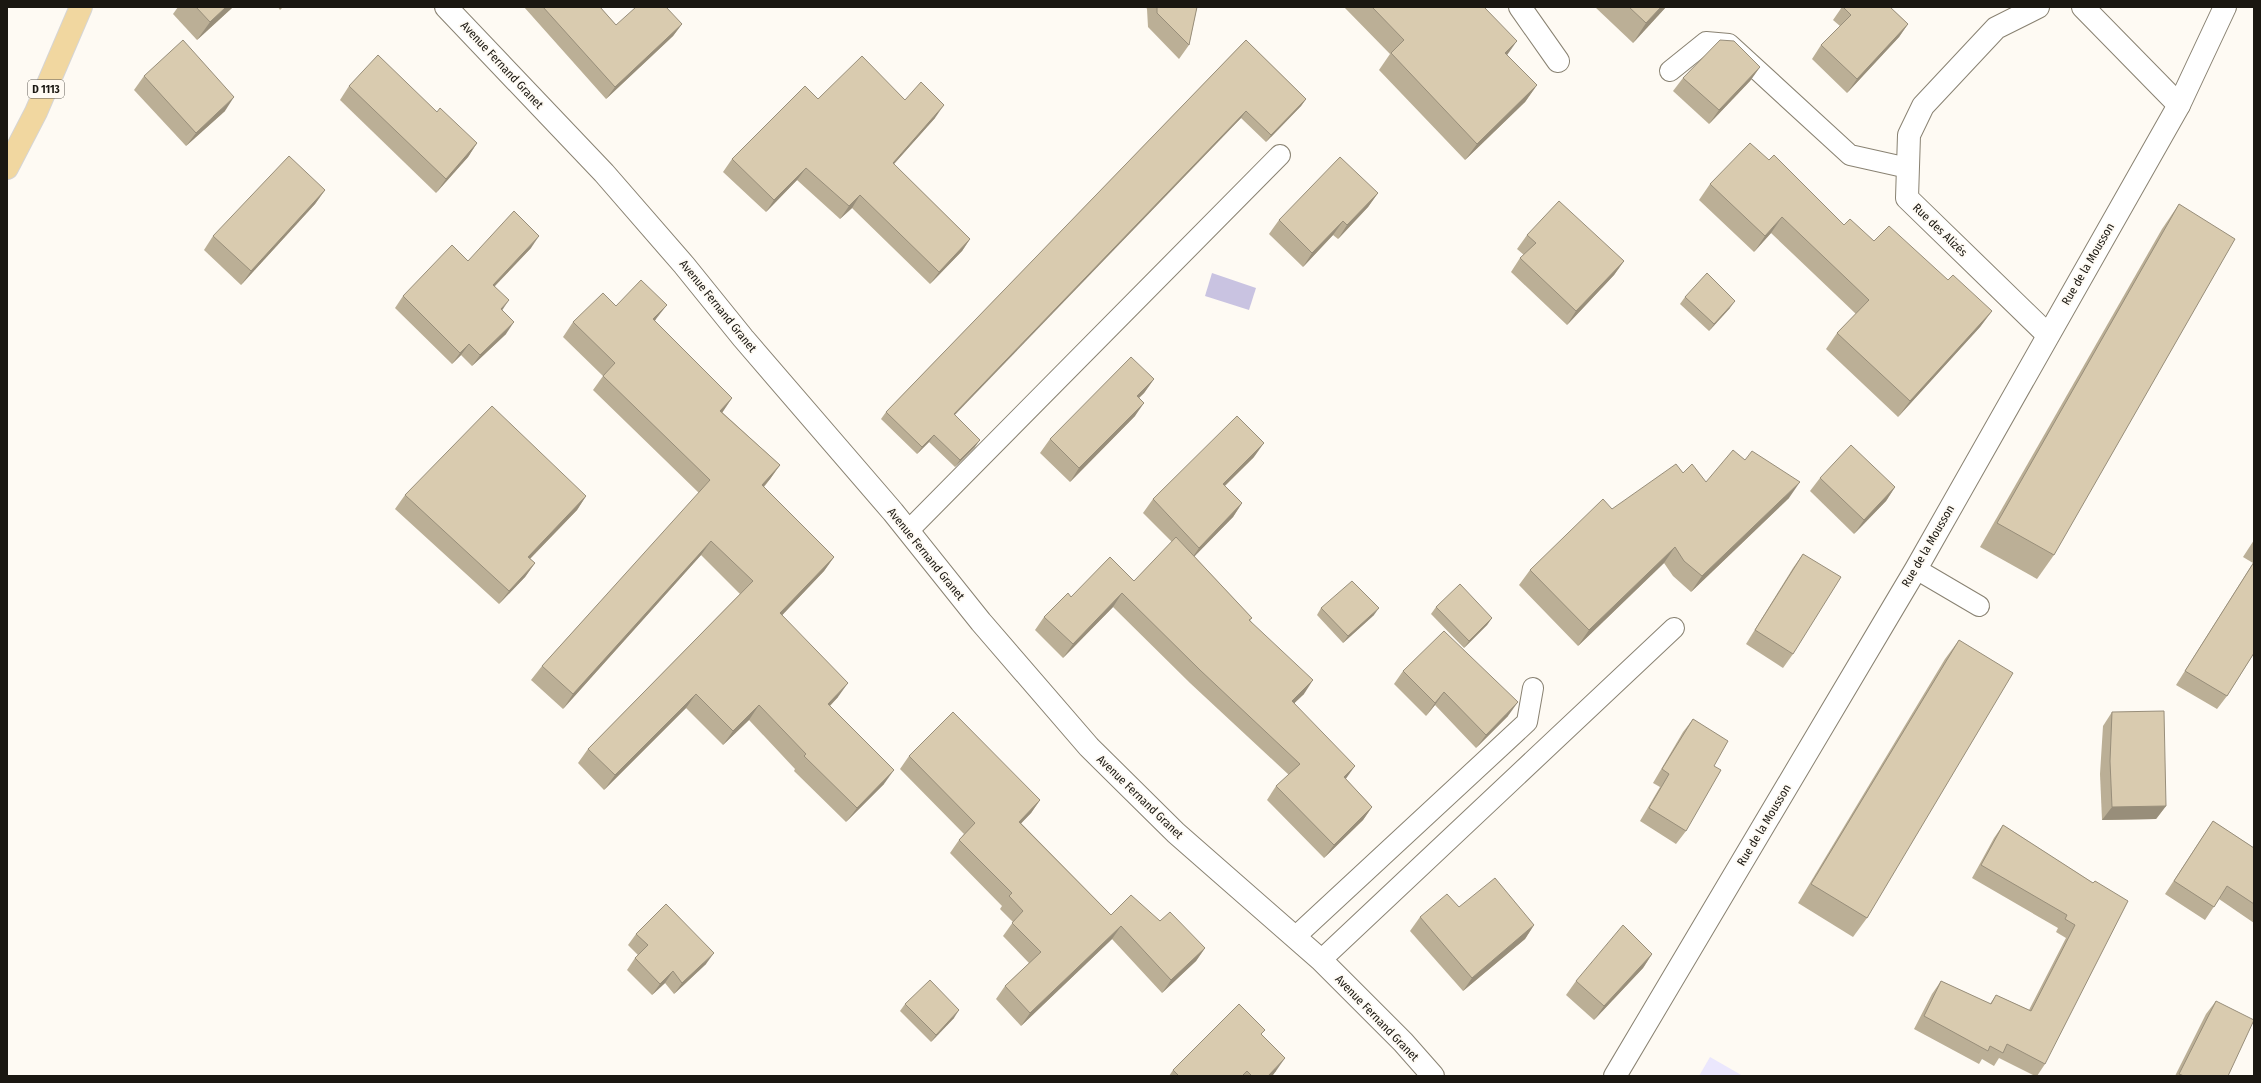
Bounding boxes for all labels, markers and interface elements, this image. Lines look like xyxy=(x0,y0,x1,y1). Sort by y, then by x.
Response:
street label: Avenue Fernand Granet xyxy=(458,18,546,112)
road number: D 1113 xyxy=(28,80,64,98)
street label: Rue des Alizés xyxy=(1910,201,1970,259)
street label: Rue de la Mousson xyxy=(2059,220,2117,308)
street label: Avenue Fernand Granet xyxy=(677,257,759,355)
street label: Rue de la Mousson xyxy=(1899,502,1957,590)
street label: Avenue Fernand Granet xyxy=(885,505,967,603)
street label: Avenue Fernand Granet xyxy=(1094,752,1186,842)
street label: Rue de la Mousson xyxy=(1734,782,1794,868)
street label: Avenue Fernand Granet xyxy=(1332,972,1422,1064)

